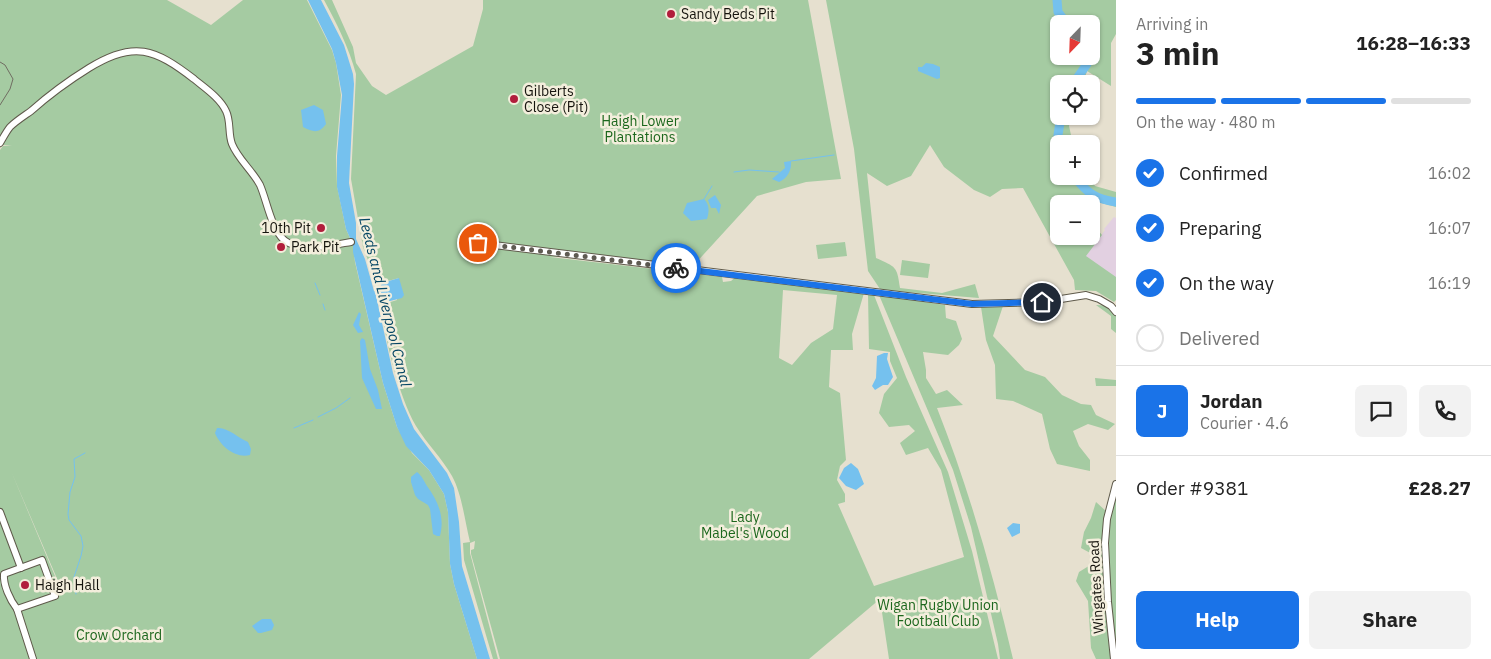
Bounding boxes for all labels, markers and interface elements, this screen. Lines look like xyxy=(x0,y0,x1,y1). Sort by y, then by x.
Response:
place label: Sandy Beds Pit xyxy=(681,5,775,23)
marker: Sandy Beds Pit xyxy=(665,8,677,20)
text: Arriving in xyxy=(1136,14,1208,34)
north arrow xyxy=(1050,15,1100,65)
map controls xyxy=(1050,15,1100,245)
text: 16:28–16:33 xyxy=(1356,31,1471,55)
text: 3 min xyxy=(1136,32,1220,74)
button: locate xyxy=(1050,75,1100,125)
place label: Gilberts Close (Pit) xyxy=(524,82,588,116)
marker: Gilberts Close (Pit) xyxy=(508,93,520,105)
park label: Haigh Lower Plantations xyxy=(601,112,679,146)
text: On the way · 480 m xyxy=(1136,112,1275,132)
button: + xyxy=(1050,135,1100,185)
icon: check xyxy=(1136,159,1164,187)
text: Confirmed xyxy=(1179,161,1268,185)
text: 16:02 xyxy=(1428,163,1471,183)
button: − xyxy=(1050,195,1100,245)
icon: check xyxy=(1136,214,1164,242)
water label: Leeds and Liverpool Canal xyxy=(355,215,416,389)
text: Preparing xyxy=(1179,216,1261,240)
text: 16:07 xyxy=(1428,218,1471,238)
place label: 10th Pit xyxy=(261,219,311,237)
marker: 10th Pit xyxy=(315,222,327,234)
pin xyxy=(457,222,499,264)
icon: bag xyxy=(464,229,492,257)
place label: Park Pit xyxy=(291,238,340,256)
marker: Park Pit xyxy=(275,241,287,253)
courier xyxy=(651,243,701,293)
icon: bike xyxy=(662,254,690,282)
icon: check xyxy=(1136,269,1164,297)
text: On the way xyxy=(1179,271,1274,295)
text: 16:19 xyxy=(1428,273,1471,293)
pin xyxy=(1021,281,1063,323)
icon: home xyxy=(1028,288,1056,316)
text: Delivered xyxy=(1179,326,1260,350)
button: chat xyxy=(1355,385,1407,437)
button: phone xyxy=(1419,385,1471,437)
text: Jordan xyxy=(1200,389,1263,413)
text: J xyxy=(1157,399,1167,423)
text: Courier · 4.6 xyxy=(1200,413,1289,433)
text: Order #9381 xyxy=(1136,476,1248,500)
text: £28.27 xyxy=(1408,476,1471,500)
park label: Lady Mabel's Wood xyxy=(701,508,789,542)
street label: Wingates Road xyxy=(1085,540,1107,634)
place label: Haigh Hall xyxy=(35,576,100,594)
marker: Haigh Hall xyxy=(19,579,31,591)
button: Help xyxy=(1136,591,1299,649)
button: Share xyxy=(1309,591,1471,649)
park label: Wigan Rugby Union Football Club xyxy=(877,596,999,630)
park label: Crow Orchard xyxy=(76,626,162,644)

